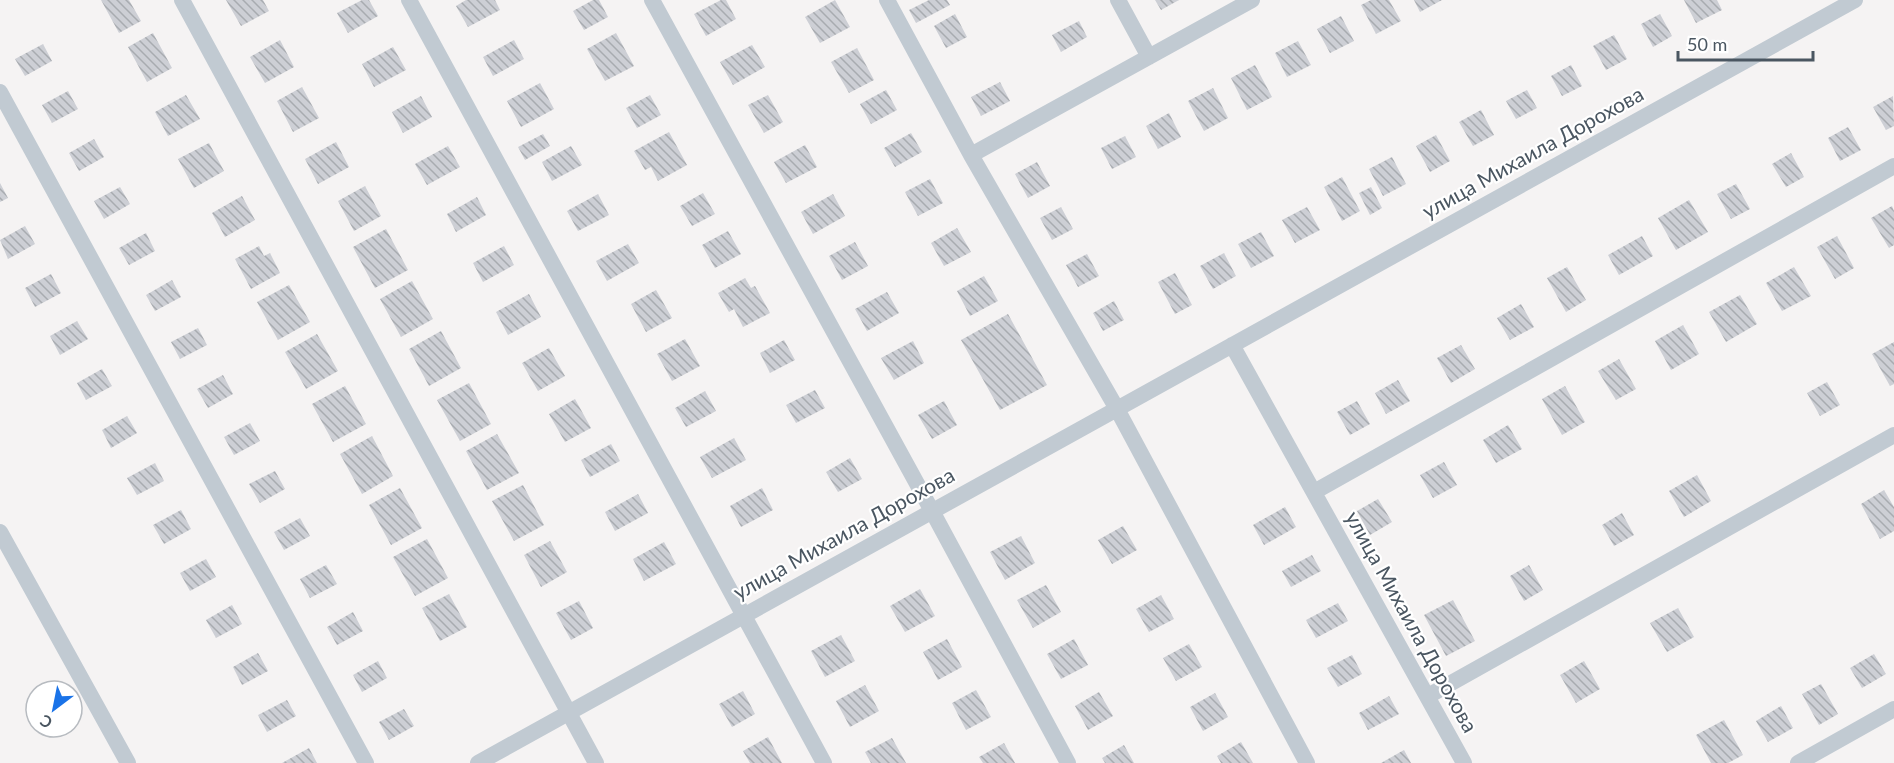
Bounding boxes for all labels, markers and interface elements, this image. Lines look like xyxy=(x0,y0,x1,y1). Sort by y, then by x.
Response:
scale bar xyxy=(1678,24,1813,62)
text: 50 m xyxy=(1687,33,1727,55)
street label: улица Михаила Дорохова xyxy=(1417,80,1647,223)
street label: улица Михаила Дорохова xyxy=(728,461,958,604)
street label: улица Михаила Дорохова xyxy=(1341,506,1484,736)
north arrow xyxy=(24,679,84,739)
text: С xyxy=(36,711,55,733)

